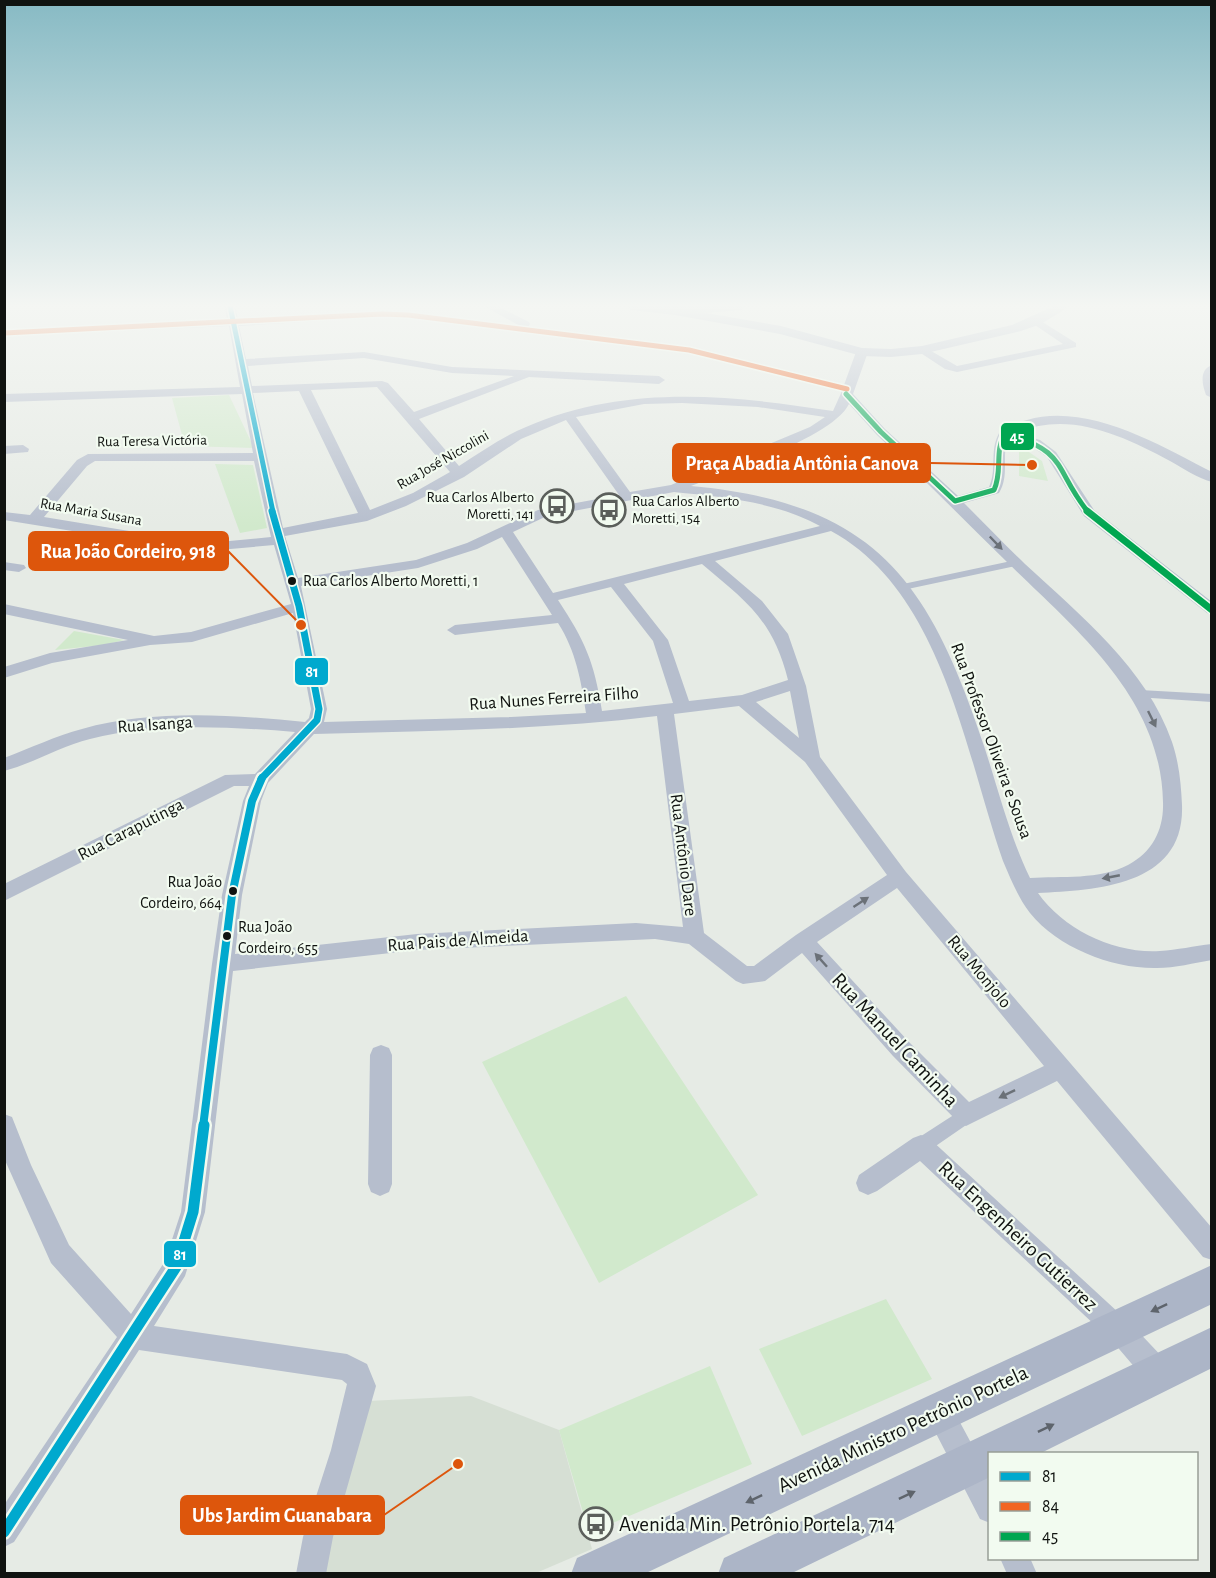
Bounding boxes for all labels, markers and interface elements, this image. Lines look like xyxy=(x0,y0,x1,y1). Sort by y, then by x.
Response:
line badge: 45 xyxy=(1000,422,1035,451)
street label: Rua José Niccolini xyxy=(395,428,491,492)
text: 45 xyxy=(1010,429,1025,445)
street label: Rua Teresa Victória xyxy=(97,433,207,449)
callout: Praça Abadia Antônia Canova xyxy=(673,444,930,482)
text: Praça Abadia Antônia Canova xyxy=(685,454,919,474)
bus stop icon: Rua Carlos Alberto Moretti, 141 xyxy=(539,488,575,524)
place label: Rua Carlos Alberto Moretti, 141 xyxy=(427,490,534,522)
bus stop icon: Rua Carlos Alberto Moretti, 154 xyxy=(591,492,627,528)
place label: Rua Carlos Alberto Moretti, 154 xyxy=(632,494,739,526)
street label: Rua Maria Susana xyxy=(39,496,143,528)
callout: Rua João Cordeiro, 918 xyxy=(29,532,228,570)
one-way arrow xyxy=(989,535,1003,550)
text: Rua João Cordeiro, 918 xyxy=(40,542,216,562)
place label: Rua Carlos Alberto Moretti, 1 xyxy=(303,573,479,589)
marker: Rua Carlos Alberto Moretti, 1 xyxy=(286,575,298,587)
street label: Rua Professor Oliveira e Sousa xyxy=(947,641,1035,841)
line badge: 81 xyxy=(294,657,329,686)
text: 81 xyxy=(305,664,319,680)
street label: Rua Nunes Ferreira Filho xyxy=(469,684,640,714)
one-way arrow xyxy=(1147,711,1157,728)
street label: Rua Isanga xyxy=(117,713,193,737)
street label: Rua Antônio Dare xyxy=(667,793,699,917)
street label: Rua Caraputinga xyxy=(75,796,187,864)
one-way arrow xyxy=(1101,873,1120,882)
place label: Rua João Cordeiro, 664 xyxy=(140,874,222,911)
marker: Rua João Cordeiro, 664 xyxy=(227,885,239,897)
one-way arrow xyxy=(853,896,869,908)
place label: Rua João Cordeiro, 655 xyxy=(238,919,318,956)
street label: Rua Pais de Almeida xyxy=(387,927,529,955)
marker: Rua João Cordeiro, 655 xyxy=(221,930,233,942)
street label: Rua Monjolo xyxy=(944,932,1015,1012)
one-way arrow xyxy=(814,953,828,968)
street label: Rua Manuel Caminha xyxy=(828,969,962,1111)
one-way arrow xyxy=(999,1090,1016,1099)
street label: Rua Engenheiro Gutierrez xyxy=(934,1157,1102,1315)
line badge: 81 xyxy=(163,1240,197,1268)
text: 81 xyxy=(173,1247,187,1263)
one-way arrow xyxy=(1150,1304,1167,1313)
street label: Avenida Ministro Petrônio Portela xyxy=(775,1362,1032,1496)
one-way arrow xyxy=(1037,1423,1054,1432)
legend xyxy=(988,1452,1198,1560)
text: 81 xyxy=(1042,1468,1057,1486)
one-way arrow xyxy=(899,1490,916,1499)
one-way arrow xyxy=(746,1494,763,1503)
callout: Ubs Jardim Guanabara xyxy=(181,1496,384,1534)
text: 84 xyxy=(1042,1498,1060,1516)
text: Ubs Jardim Guanabara xyxy=(192,1506,372,1526)
bus stop icon: Avenida Min. Petrônio Portela, 714 xyxy=(578,1506,614,1542)
place label: Avenida Min. Petrônio Portela, 714 xyxy=(619,1514,895,1535)
text: 45 xyxy=(1042,1528,1058,1546)

